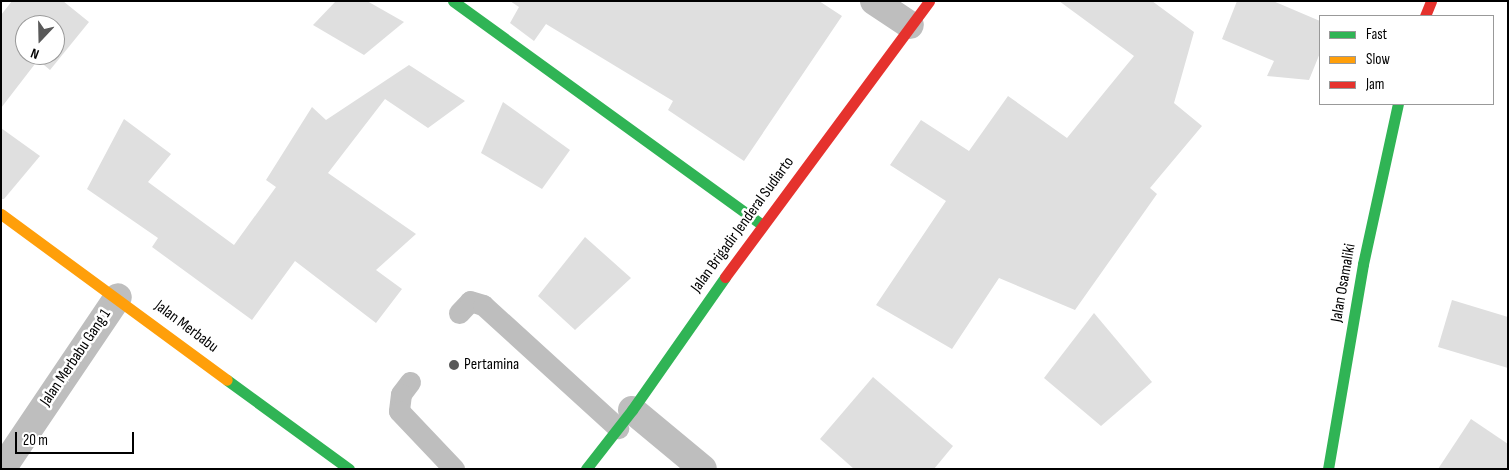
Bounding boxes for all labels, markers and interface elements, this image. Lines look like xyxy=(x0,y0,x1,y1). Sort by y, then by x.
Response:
north arrow xyxy=(15,15,65,65)
legend xyxy=(1319,15,1494,105)
text: Fast xyxy=(1366,25,1387,44)
text: N xyxy=(28,44,41,63)
text: Slow xyxy=(1366,50,1390,69)
text: Jam xyxy=(1366,75,1384,94)
street label: Jalan Brigadir Jenderal Sudiarto xyxy=(687,153,799,297)
street label: Jalan Osamaliki xyxy=(1328,242,1360,324)
street label: Jalan Merbabu xyxy=(150,297,222,357)
street label: Jalan Merbabu Gang 1 xyxy=(37,306,115,410)
place label: Pertamina xyxy=(464,355,519,375)
marker: Pertamina xyxy=(448,359,460,371)
scale bar xyxy=(18,422,136,454)
text: 20 m xyxy=(23,431,48,450)

